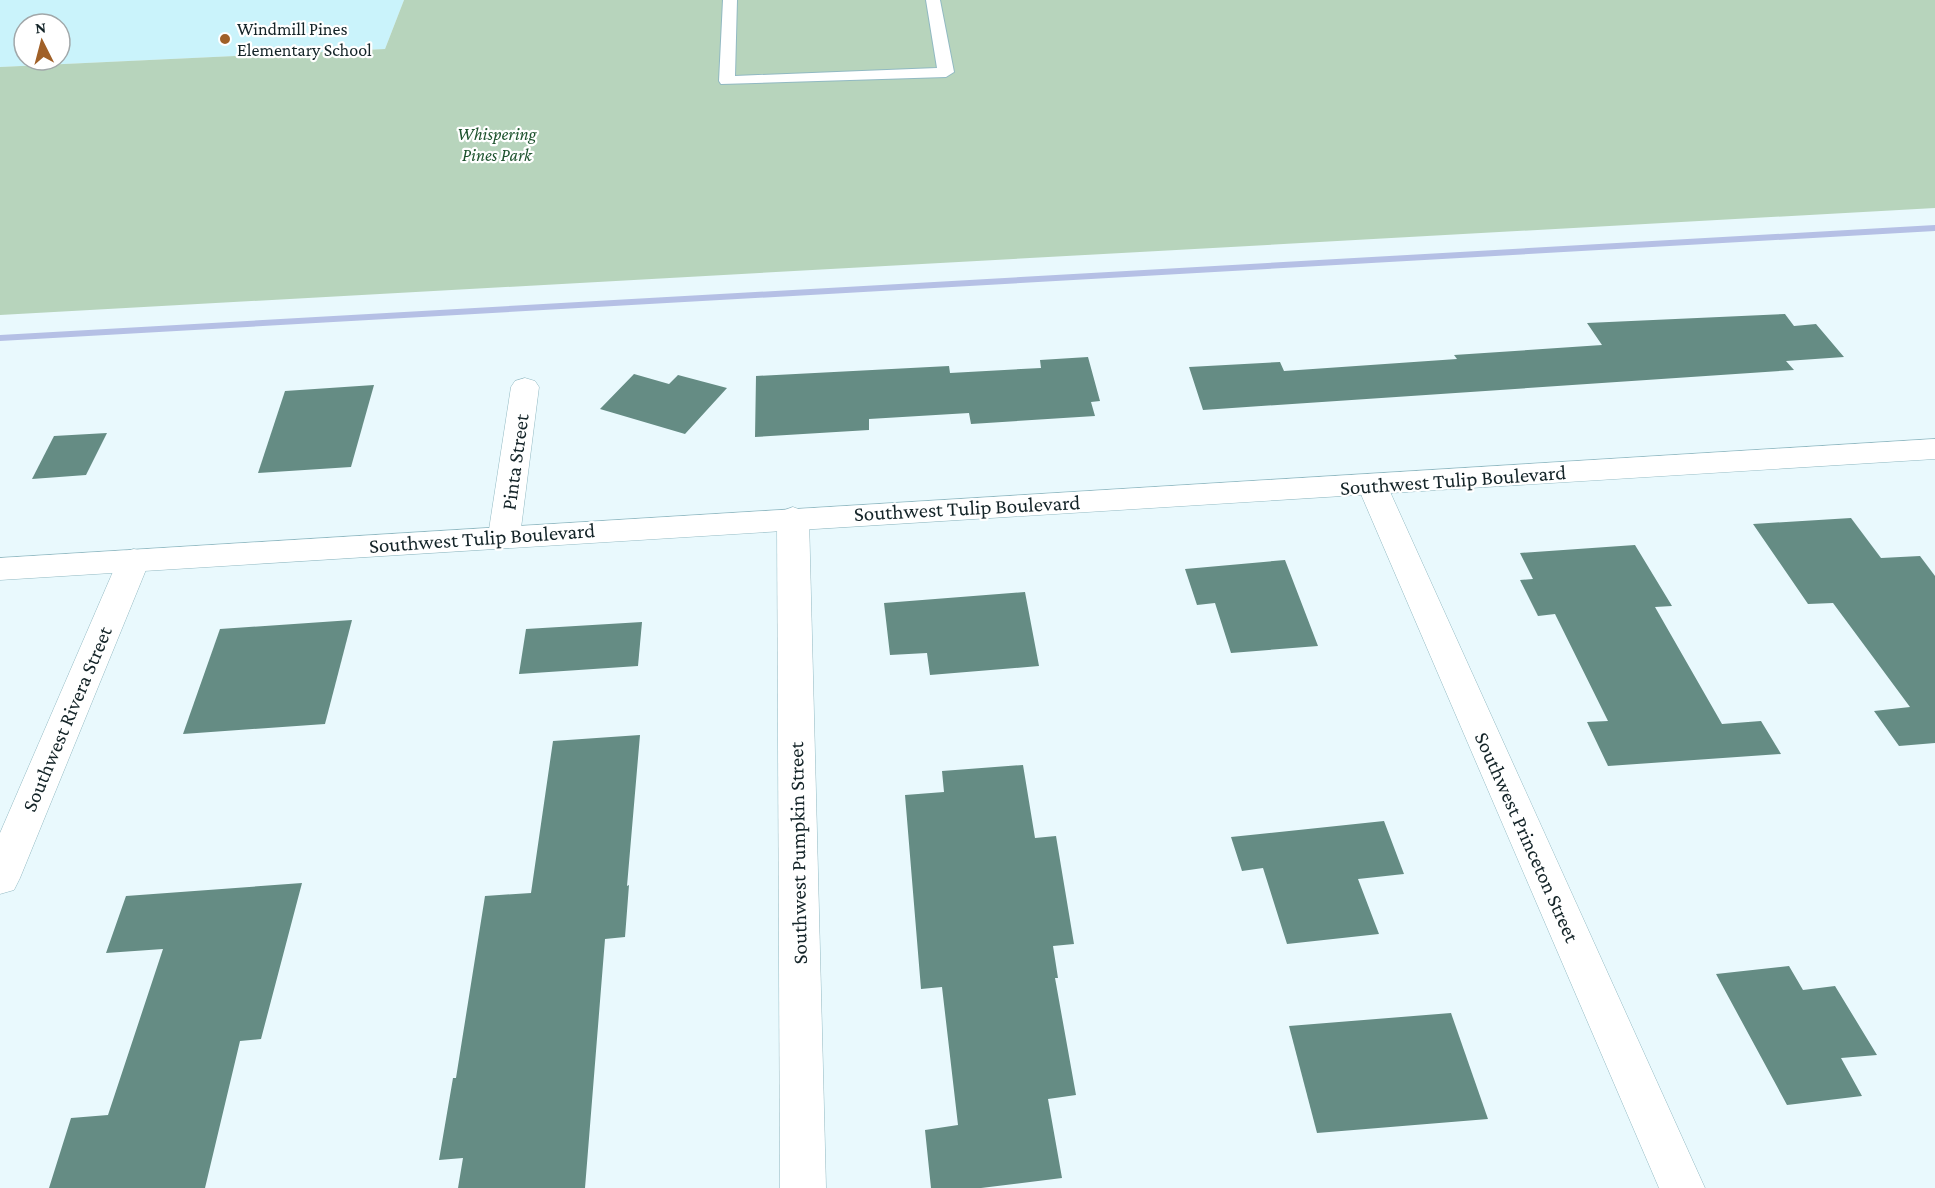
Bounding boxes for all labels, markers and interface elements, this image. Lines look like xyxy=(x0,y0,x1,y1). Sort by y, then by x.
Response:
north arrow xyxy=(12,12,72,72)
text: N xyxy=(34,19,47,37)
place label: Windmill Pines Elementary School xyxy=(237,19,372,60)
marker: Windmill Pines Elementary School xyxy=(218,32,232,46)
park label: Whispering Pines Park xyxy=(457,124,538,165)
street label: Pinta Street xyxy=(496,411,534,512)
street label: Southwest Tulip Boulevard xyxy=(1339,460,1567,500)
street label: Southwest Tulip Boulevard xyxy=(853,490,1081,526)
street label: Southwest Tulip Boulevard xyxy=(368,518,596,558)
street label: Southwest Rivera Street xyxy=(17,622,117,815)
street label: Southwest Princeton Street xyxy=(1470,728,1585,947)
street label: Southwest Pumpkin Street xyxy=(784,740,812,965)

